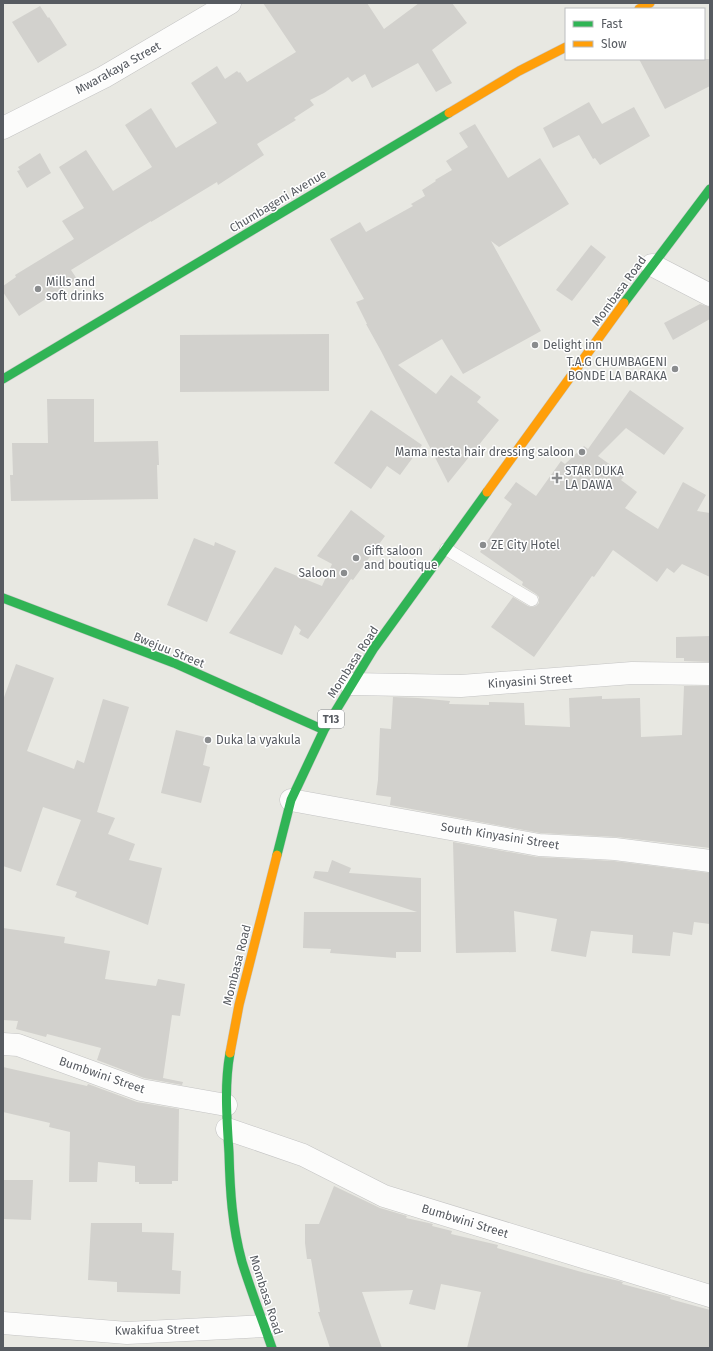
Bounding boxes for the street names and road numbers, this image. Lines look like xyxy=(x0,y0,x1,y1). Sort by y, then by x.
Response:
street label: Mwarakaya Street xyxy=(73,38,164,97)
street label: Chumbageni Avenue xyxy=(227,167,329,235)
street label: Mombasa Road xyxy=(589,253,649,329)
street label: Mombasa Road xyxy=(325,623,381,701)
street label: Bwejuu Street xyxy=(131,629,207,671)
street label: Kinyasini Street xyxy=(487,671,573,691)
road number: T13 xyxy=(318,710,344,728)
street label: South Kinyasini Street xyxy=(440,820,561,852)
street label: Mombasa Road xyxy=(220,923,254,1007)
street label: Bumbwini Street xyxy=(57,1054,147,1096)
street label: Bumbwini Street xyxy=(420,1201,511,1241)
street label: Mombasa Road xyxy=(247,1253,285,1337)
street label: Kwakifua Street xyxy=(114,1322,200,1338)

